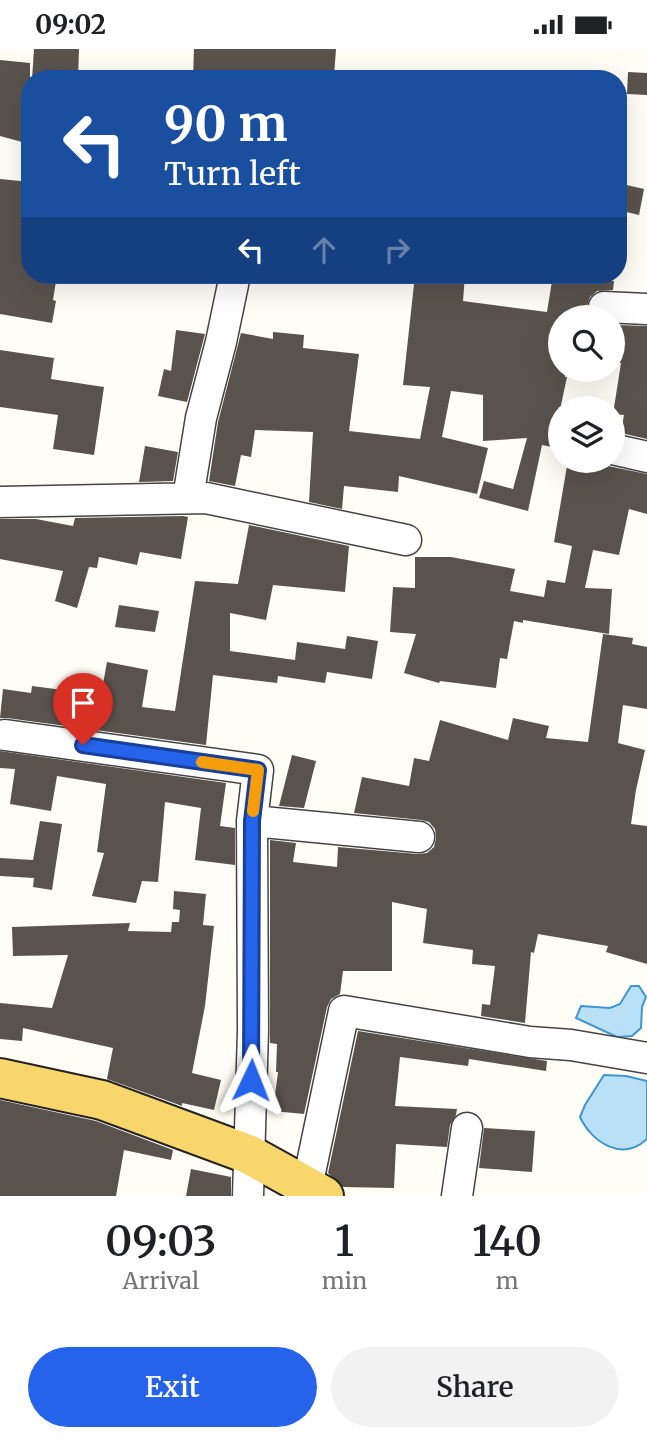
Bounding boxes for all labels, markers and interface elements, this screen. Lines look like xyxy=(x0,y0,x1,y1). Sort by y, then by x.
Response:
text: 09:02 xyxy=(35,8,106,41)
text: 90 m xyxy=(164,93,288,154)
icon: left xyxy=(49,98,140,189)
text: Turn left xyxy=(164,154,301,194)
icon: left xyxy=(232,231,270,269)
icon: ahead xyxy=(305,231,343,269)
icon: right xyxy=(378,231,416,269)
map controls xyxy=(548,305,625,473)
button: search xyxy=(548,305,625,382)
button: layers xyxy=(548,396,625,473)
pin xyxy=(53,673,113,745)
icon: arrive xyxy=(64,684,102,722)
position arrow xyxy=(214,1043,288,1117)
text: 09:03 xyxy=(105,1215,217,1267)
text: 1 xyxy=(335,1215,354,1267)
text: 140 xyxy=(472,1215,542,1267)
text: Arrival xyxy=(122,1266,199,1295)
text: min xyxy=(322,1266,367,1295)
text: m xyxy=(496,1266,518,1295)
button: Exit xyxy=(28,1347,317,1427)
button: Share xyxy=(331,1347,619,1427)

